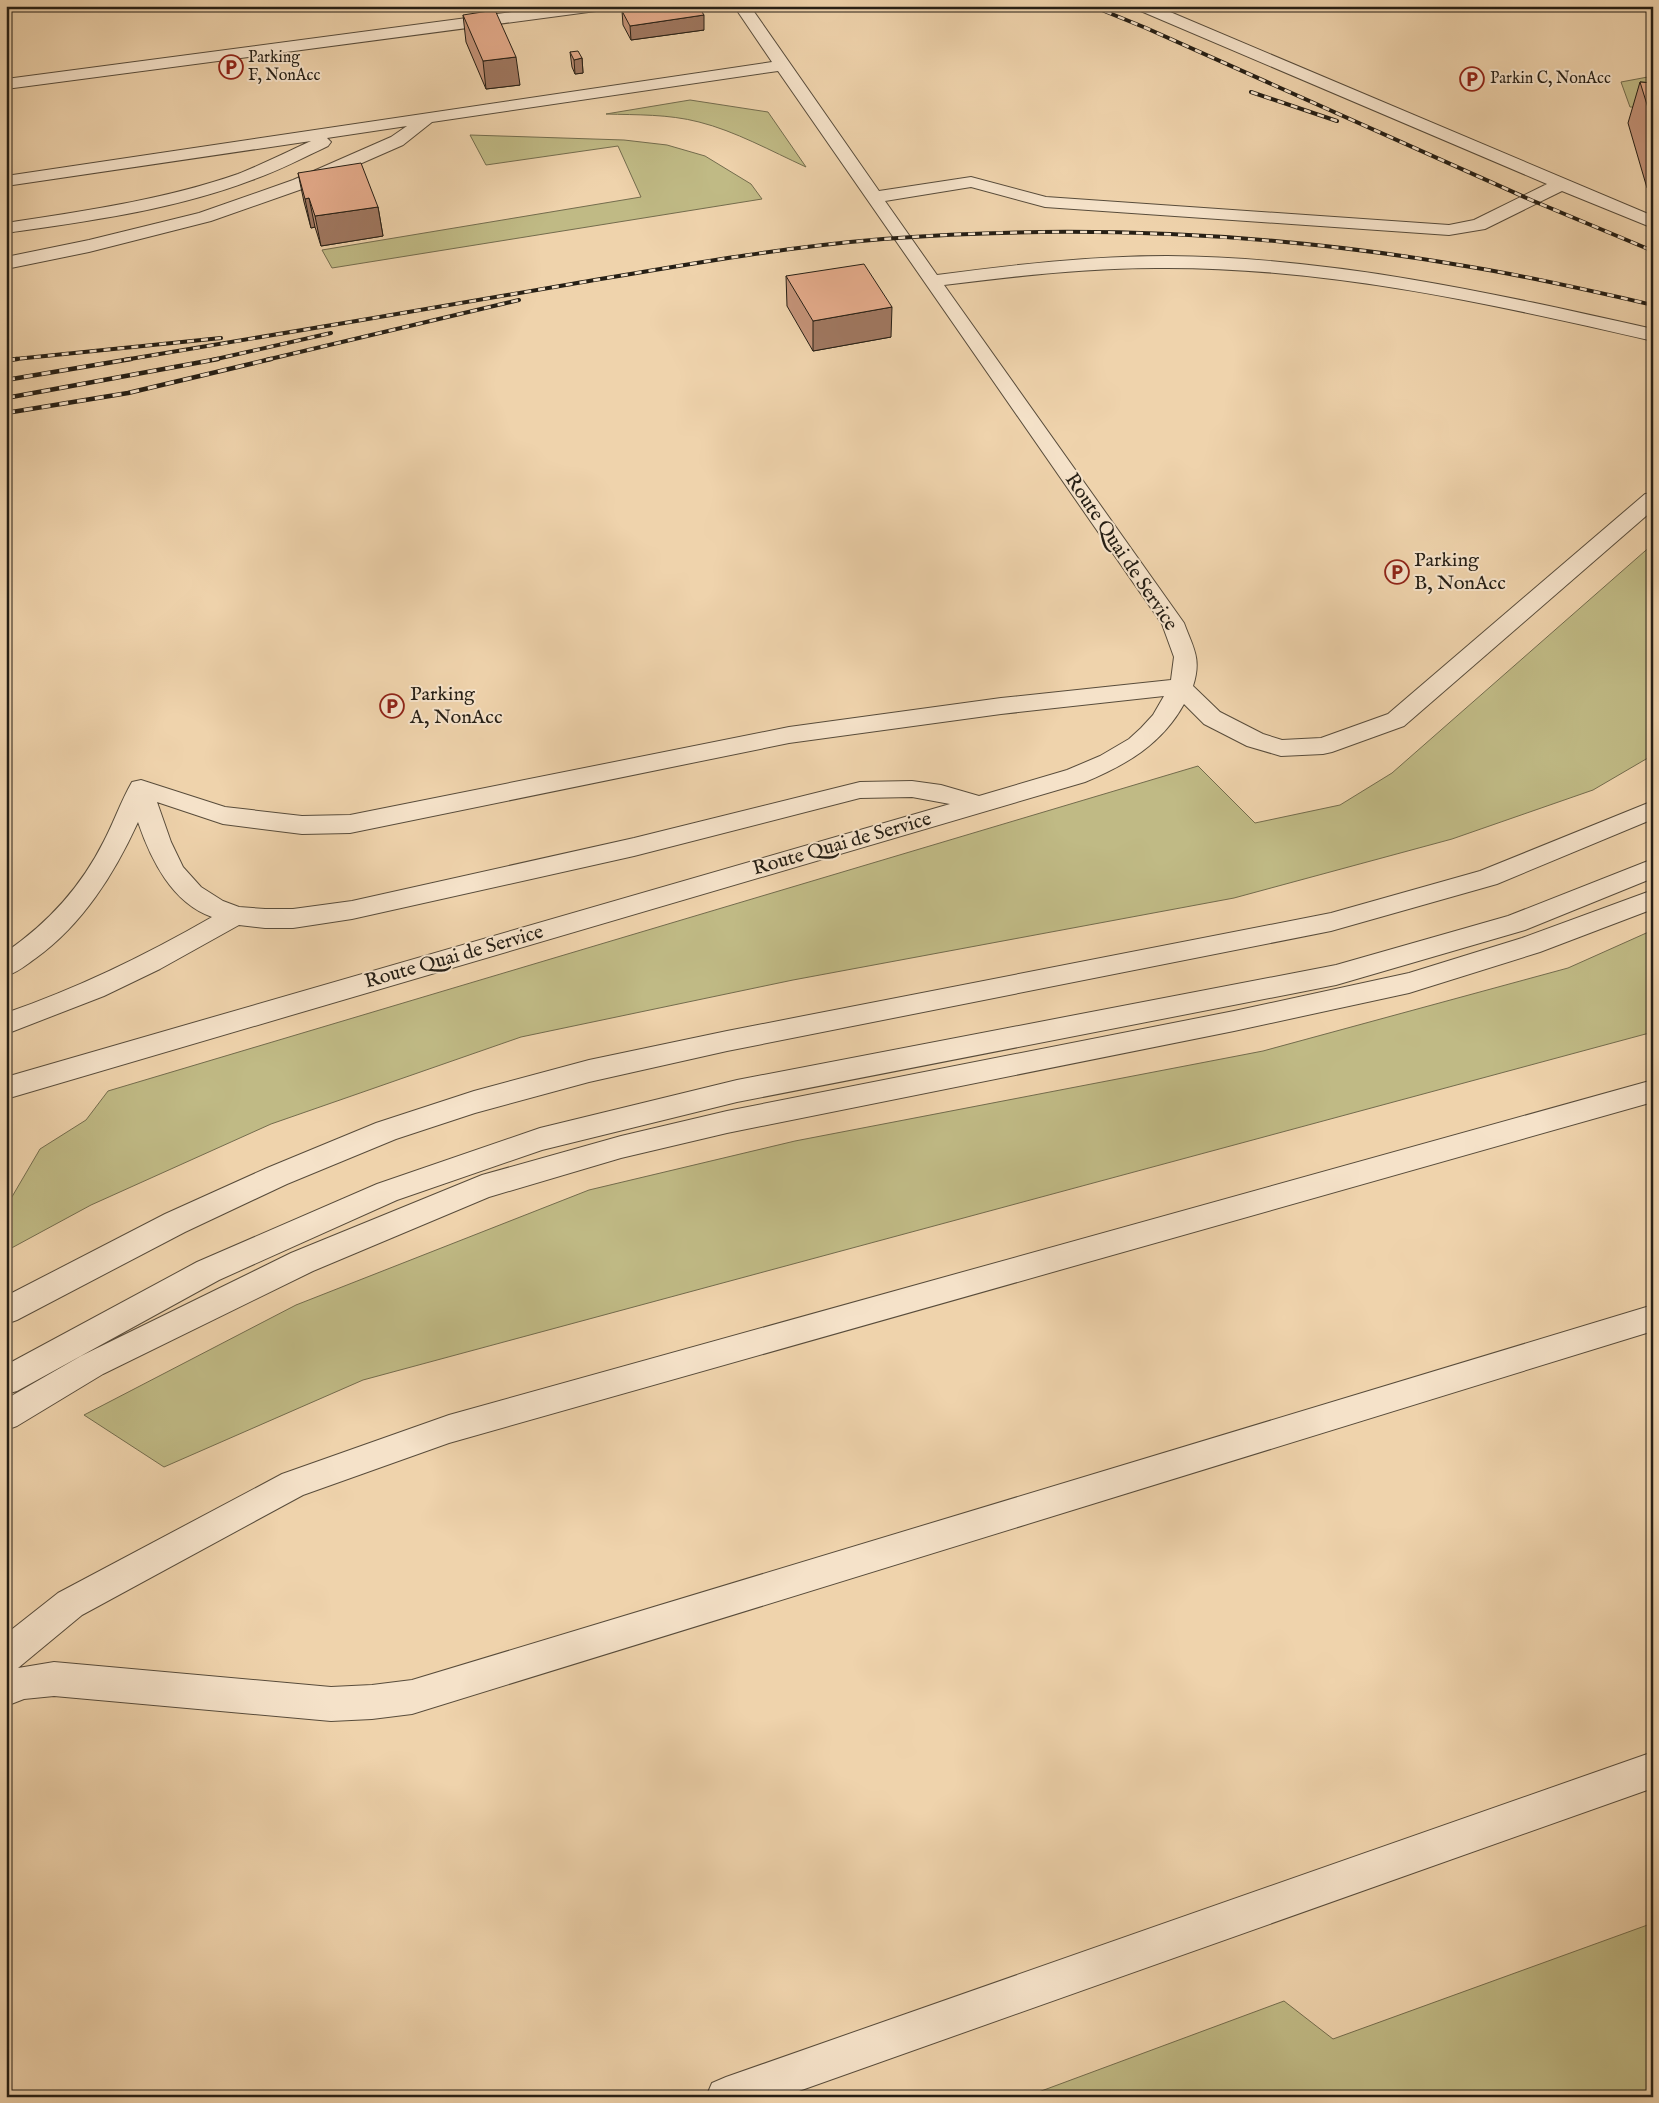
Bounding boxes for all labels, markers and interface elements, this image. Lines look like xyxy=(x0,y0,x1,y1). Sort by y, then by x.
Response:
place label: Parking F, NonAcc xyxy=(248,48,320,86)
parking icon: Parking F, NonAcc xyxy=(218,54,244,80)
parking icon: Parkin C, NonAcc xyxy=(1459,66,1485,92)
place label: Parkin C, NonAcc xyxy=(1490,69,1611,89)
street label: Route Quai de Service xyxy=(1059,468,1183,636)
place label: Parking B, NonAcc xyxy=(1414,548,1506,596)
parking icon: Parking B, NonAcc xyxy=(1384,559,1410,585)
place label: Parking A, NonAcc xyxy=(409,682,503,730)
parking icon: Parking A, NonAcc xyxy=(379,693,405,719)
street label: Route Quai de Service xyxy=(750,807,934,881)
street label: Route Quai de Service xyxy=(362,920,546,994)

